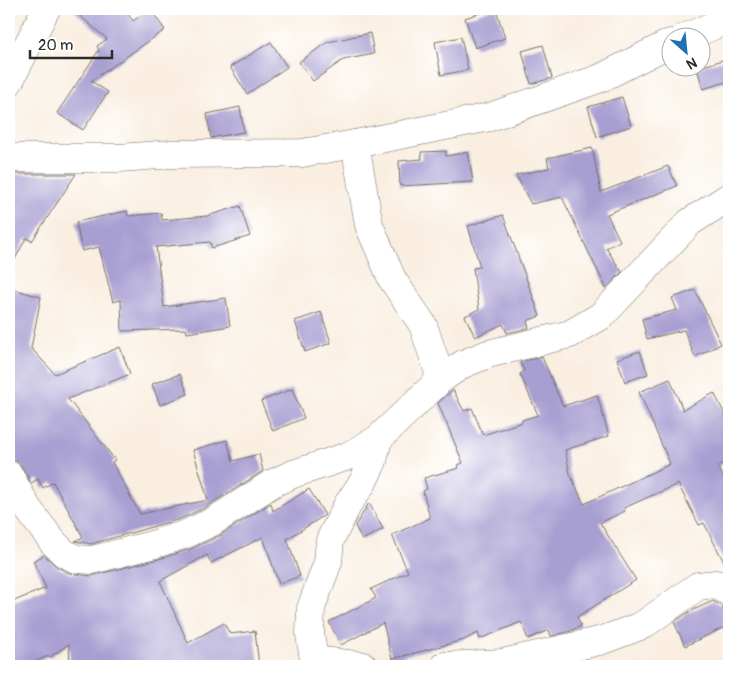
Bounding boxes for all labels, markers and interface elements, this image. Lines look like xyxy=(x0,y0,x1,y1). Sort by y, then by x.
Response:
scale bar xyxy=(30,28,112,60)
north arrow xyxy=(660,28,710,78)
text: 20 m xyxy=(38,36,73,55)
text: N xyxy=(684,53,700,73)

